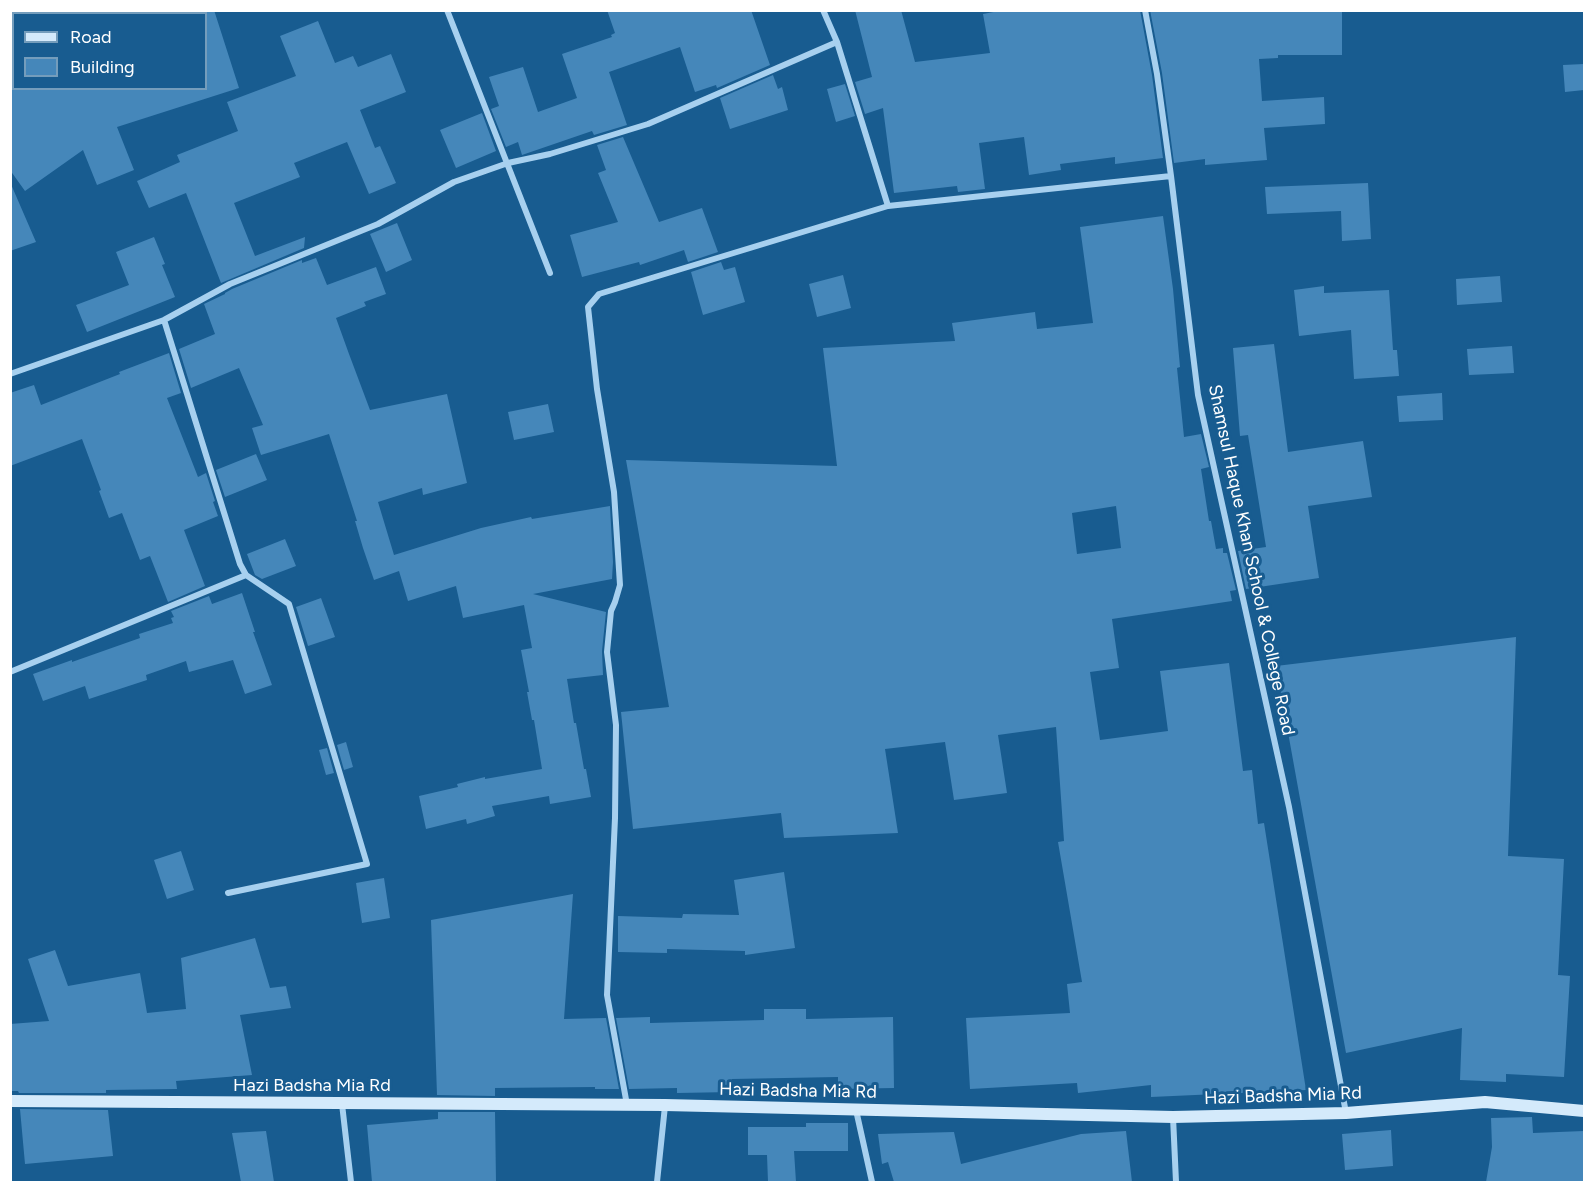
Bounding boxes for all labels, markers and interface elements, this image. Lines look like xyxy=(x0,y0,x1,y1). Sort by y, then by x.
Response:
legend xyxy=(12,12,207,90)
text: Road xyxy=(70,26,111,48)
text: Building xyxy=(70,56,135,78)
street label: Shamsul Haque Khan School & College Road xyxy=(1203,383,1299,737)
street label: Hazi Badsha Mia Rd xyxy=(233,1075,391,1097)
street label: Hazi Badsha Mia Rd xyxy=(719,1079,877,1103)
street label: Hazi Badsha Mia Rd xyxy=(1204,1082,1362,1110)

